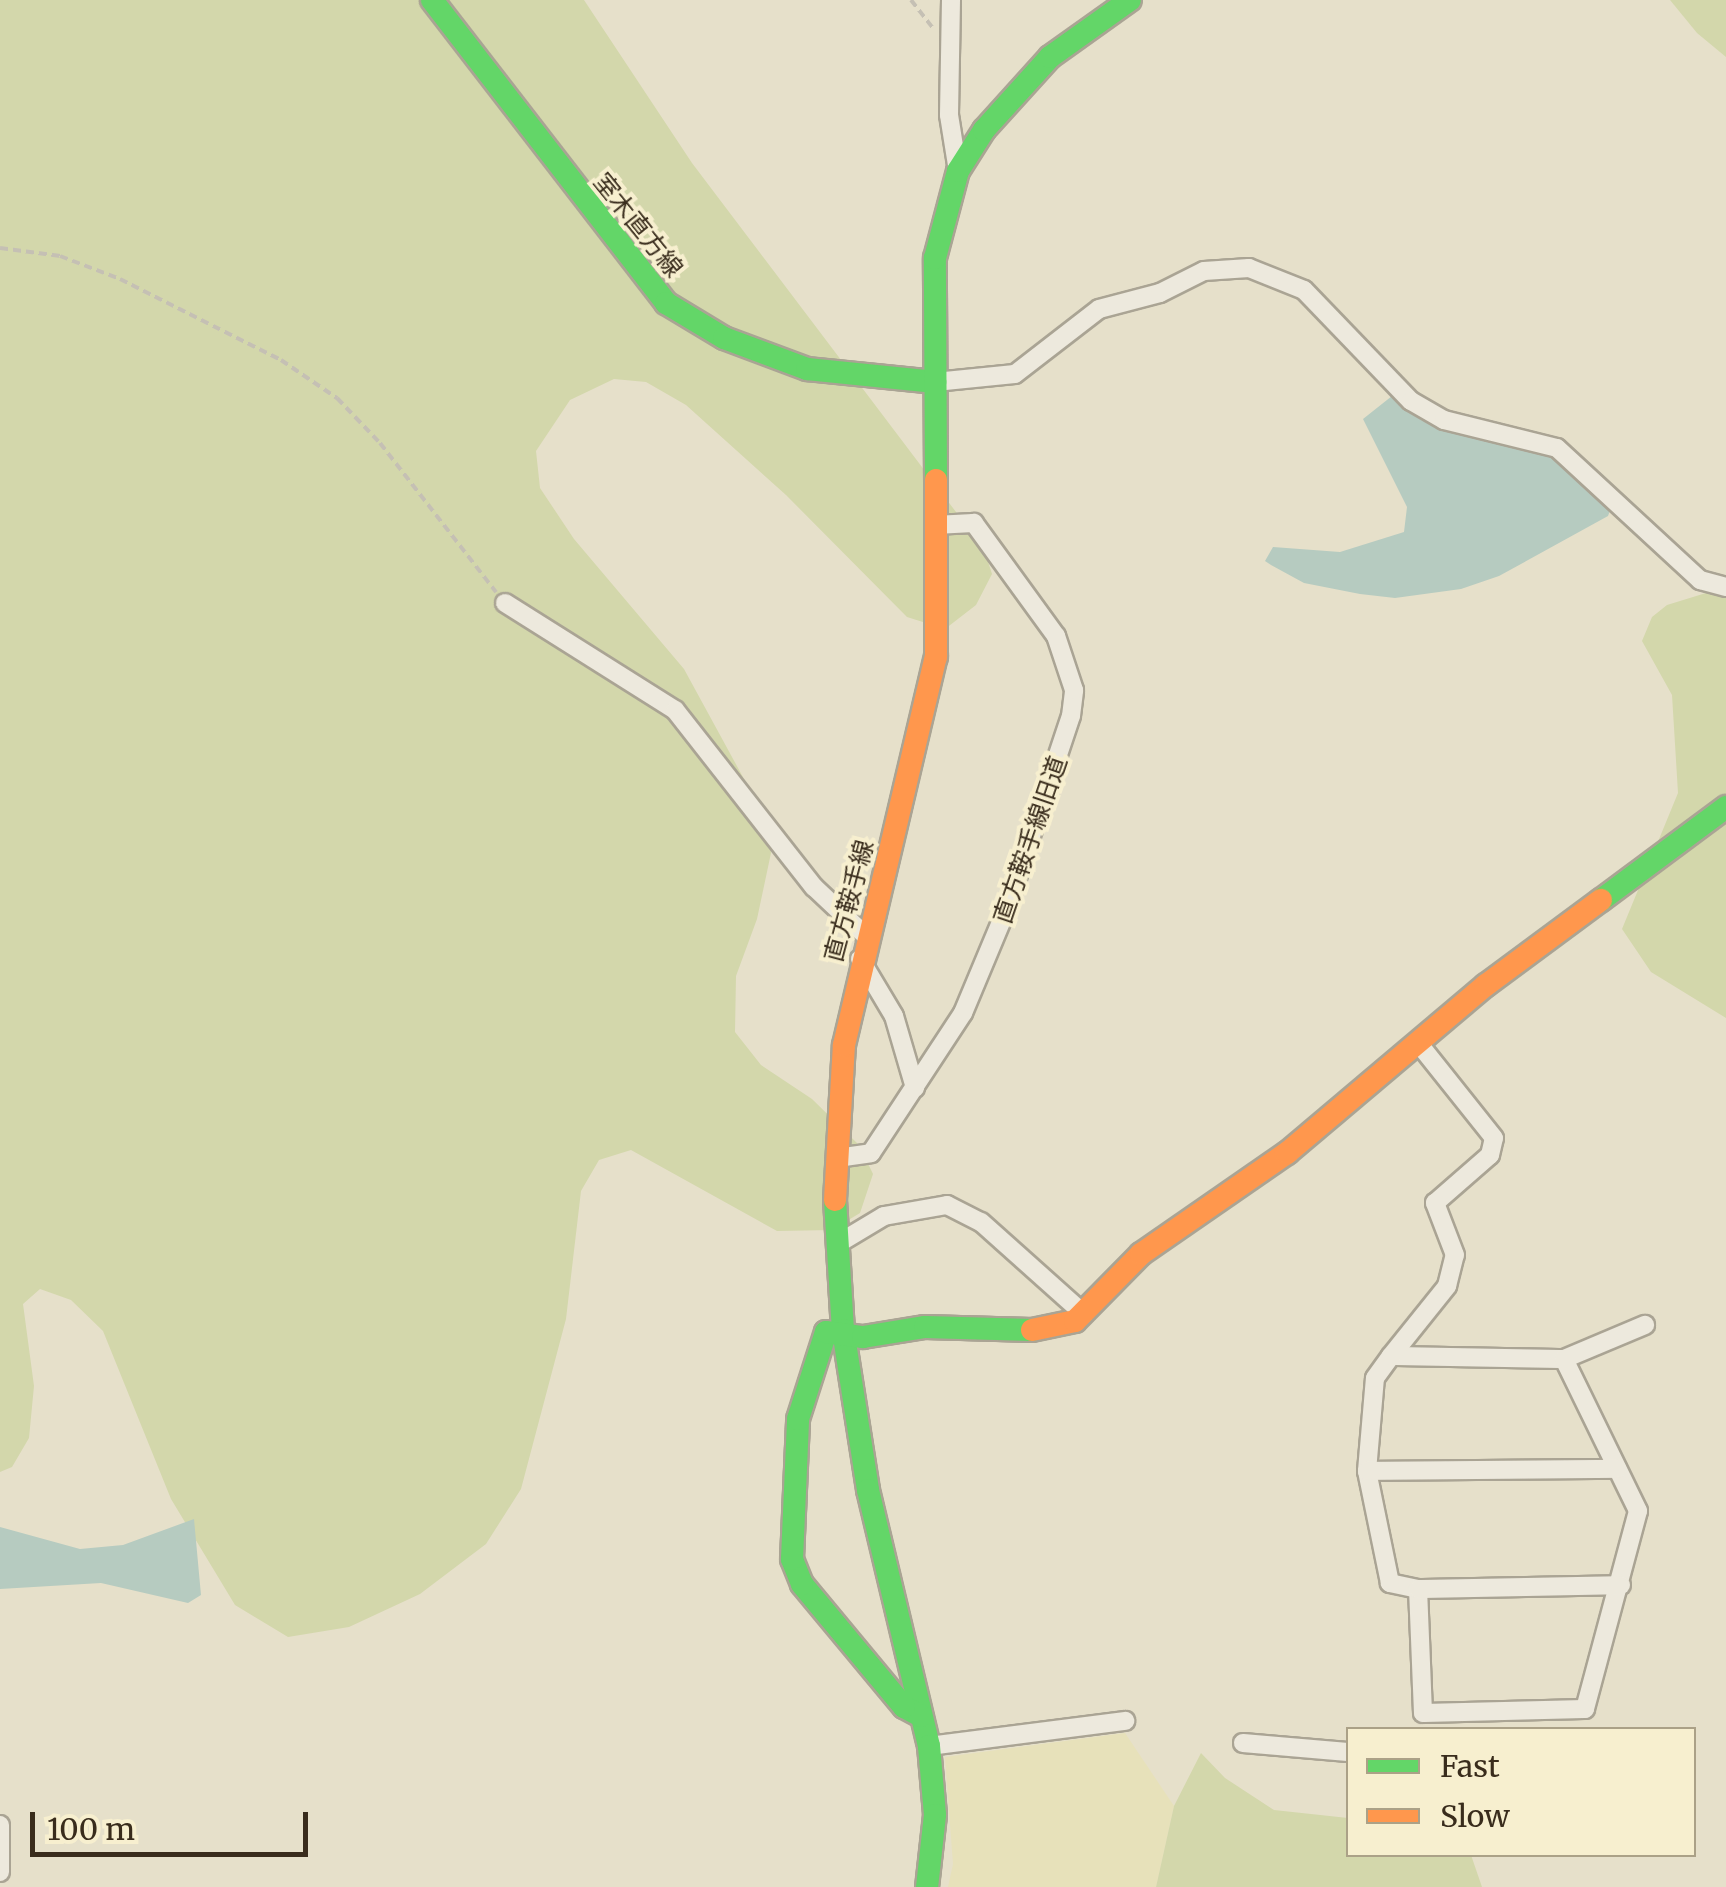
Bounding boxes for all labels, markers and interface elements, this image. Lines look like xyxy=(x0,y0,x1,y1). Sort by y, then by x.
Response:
street label: 室木直方線 xyxy=(587,167,689,283)
street label: 直方鞍手線旧道 xyxy=(987,752,1073,928)
street label: 直方鞍手線 xyxy=(818,837,880,965)
legend xyxy=(1346,1727,1696,1857)
text: Fast xyxy=(1440,1747,1500,1785)
scale bar xyxy=(35,1792,312,1854)
text: Slow xyxy=(1440,1797,1510,1835)
text: 100 m xyxy=(47,1810,135,1848)

